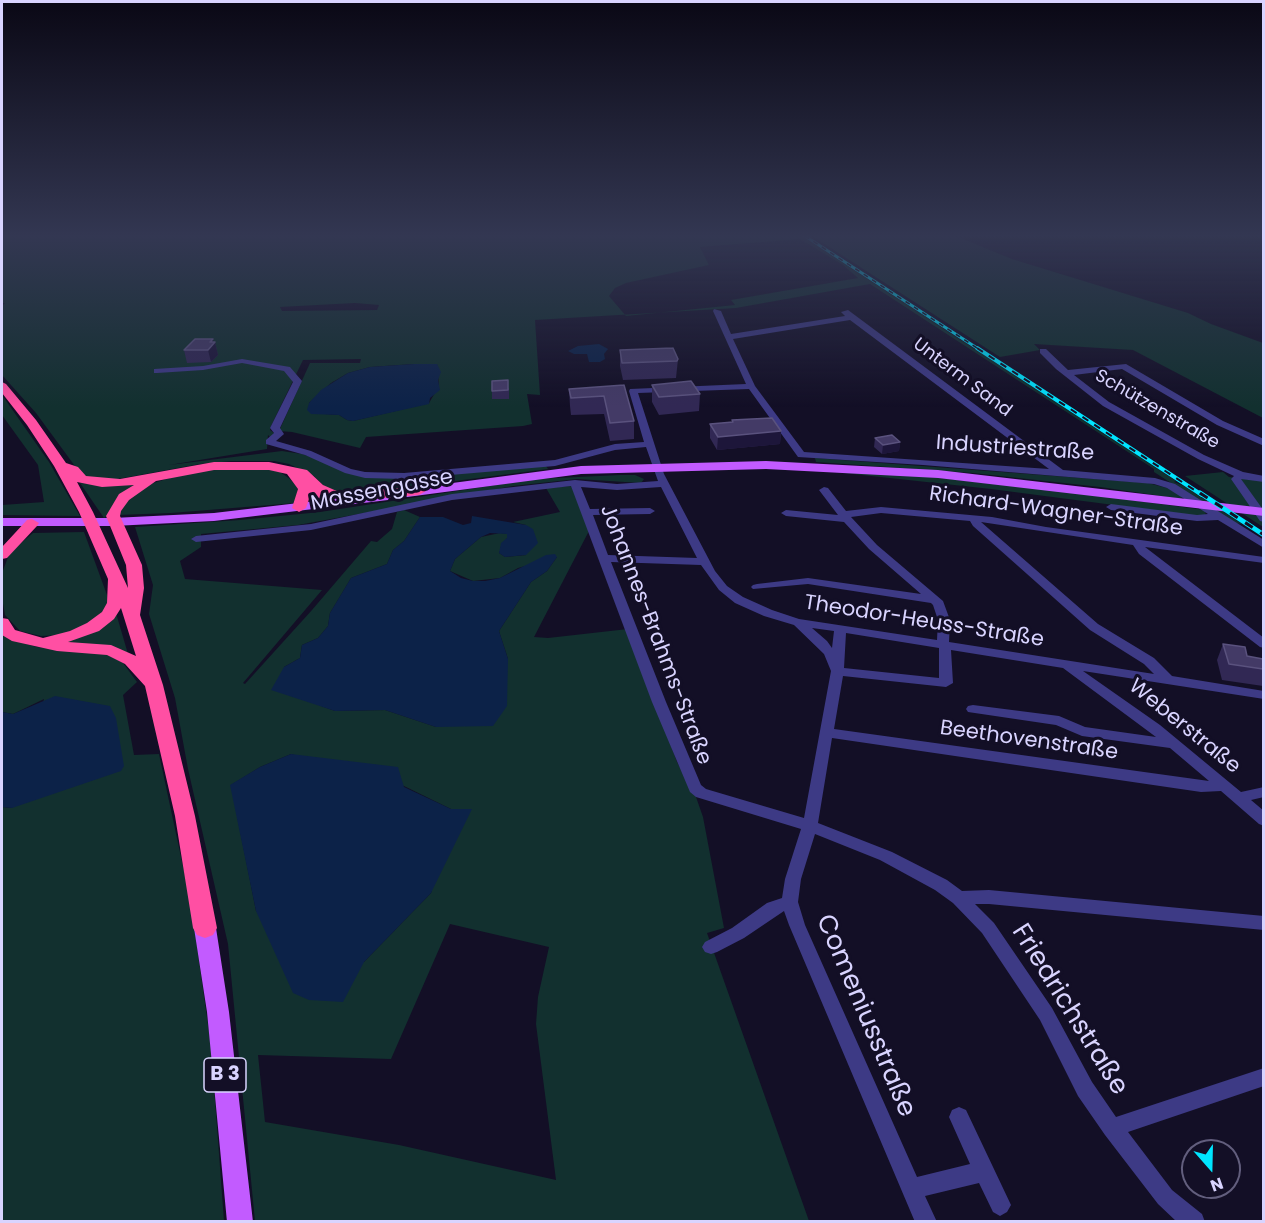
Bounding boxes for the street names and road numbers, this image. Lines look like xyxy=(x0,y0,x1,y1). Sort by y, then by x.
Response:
street label: Unterm Sand xyxy=(908,334,1016,422)
street label: Schützenstraße xyxy=(1091,366,1223,454)
street label: Industriestraße xyxy=(935,431,1095,467)
street label: Massengasse xyxy=(309,465,455,517)
street label: Richard-Wagner-Straße xyxy=(927,482,1185,542)
street label: Johannes-Brahms-Straße xyxy=(594,501,716,769)
street label: Theodor-Heuss-Straße xyxy=(802,591,1046,653)
street label: Weberstraße xyxy=(1123,674,1245,780)
street label: Beethovenstraße xyxy=(938,716,1120,766)
street label: Comeniusstraße xyxy=(808,910,922,1122)
street label: Friedrichstraße xyxy=(1004,919,1134,1101)
road number: B 3 xyxy=(204,1058,246,1092)

